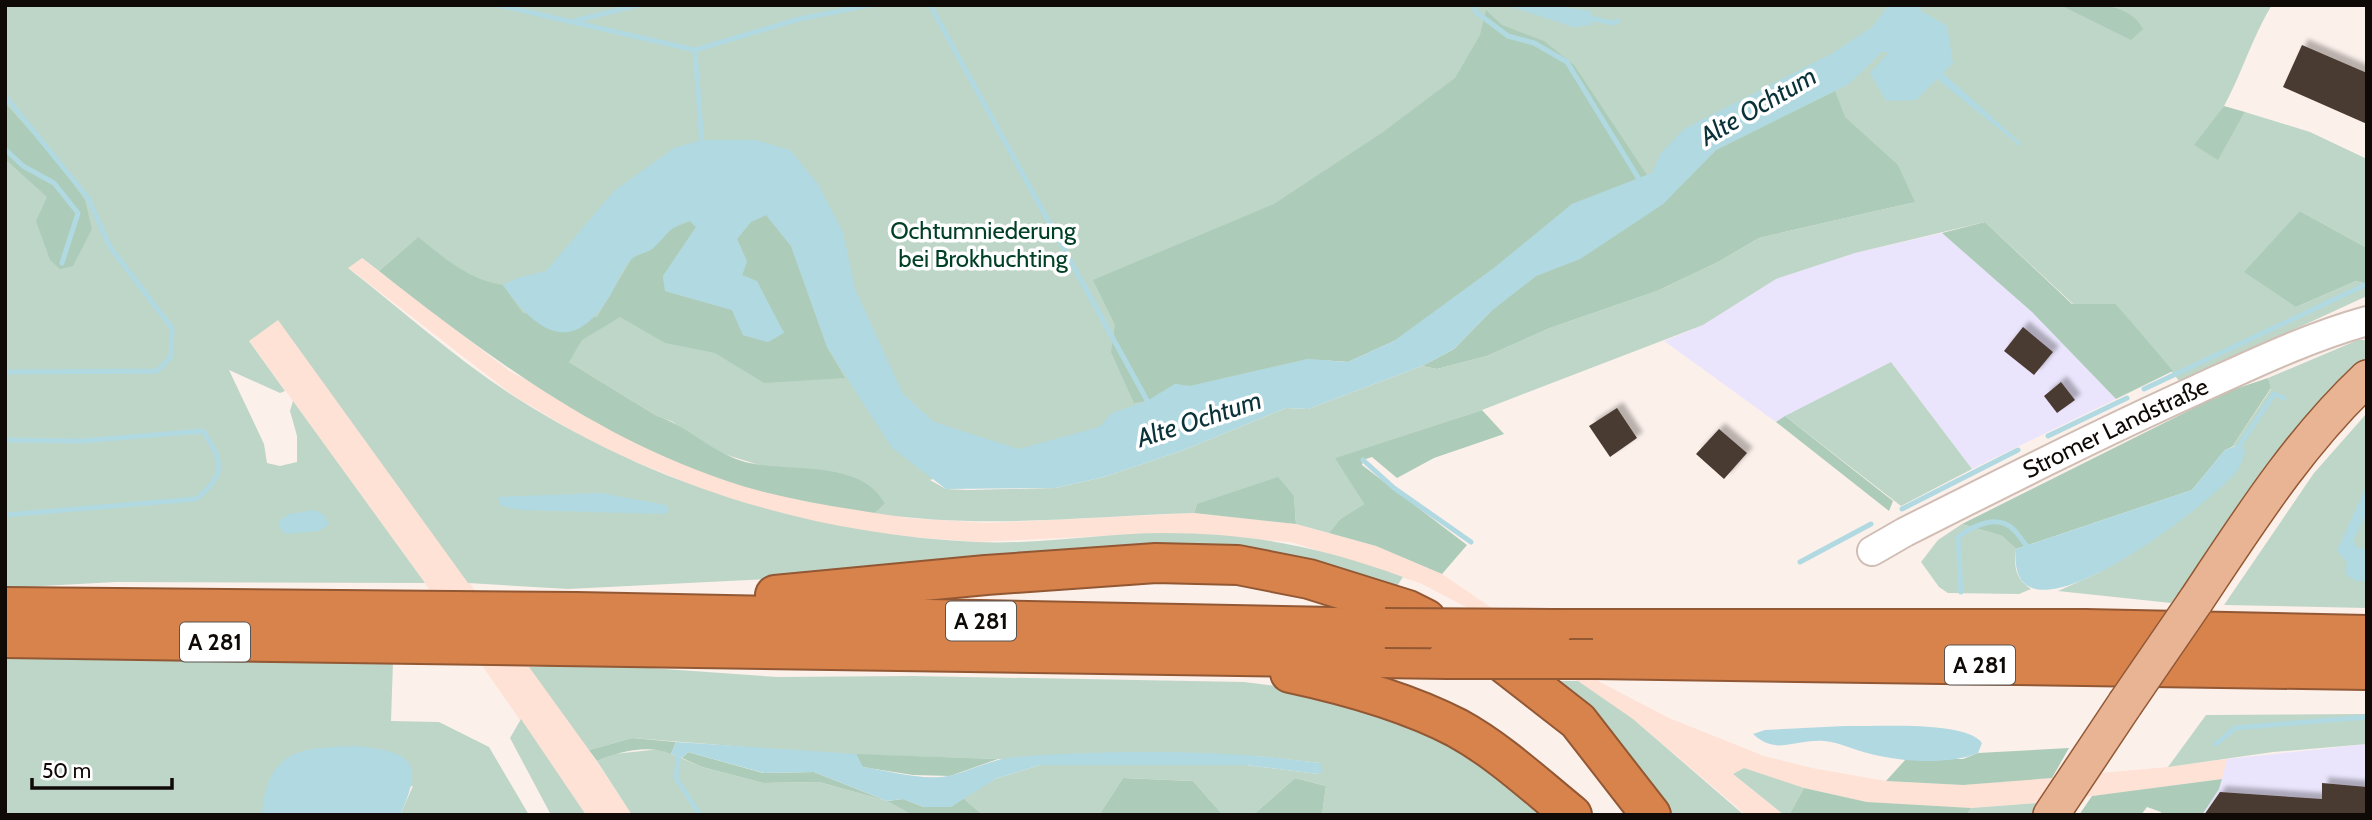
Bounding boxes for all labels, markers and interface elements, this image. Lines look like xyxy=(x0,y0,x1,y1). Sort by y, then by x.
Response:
water label: Alte Ochtum xyxy=(1693,60,1822,153)
park label: Ochtumniederung bei Brokhuchting xyxy=(890,216,1077,273)
street label: Stromer Landstraße xyxy=(2018,371,2213,484)
water label: Alte Ochtum xyxy=(1132,384,1266,455)
road number: A 281 xyxy=(946,601,1016,640)
road number: A 281 xyxy=(180,622,250,662)
road number: A 281 xyxy=(1945,646,2015,684)
scale bar xyxy=(32,746,172,790)
text: 50 m xyxy=(42,758,91,783)

